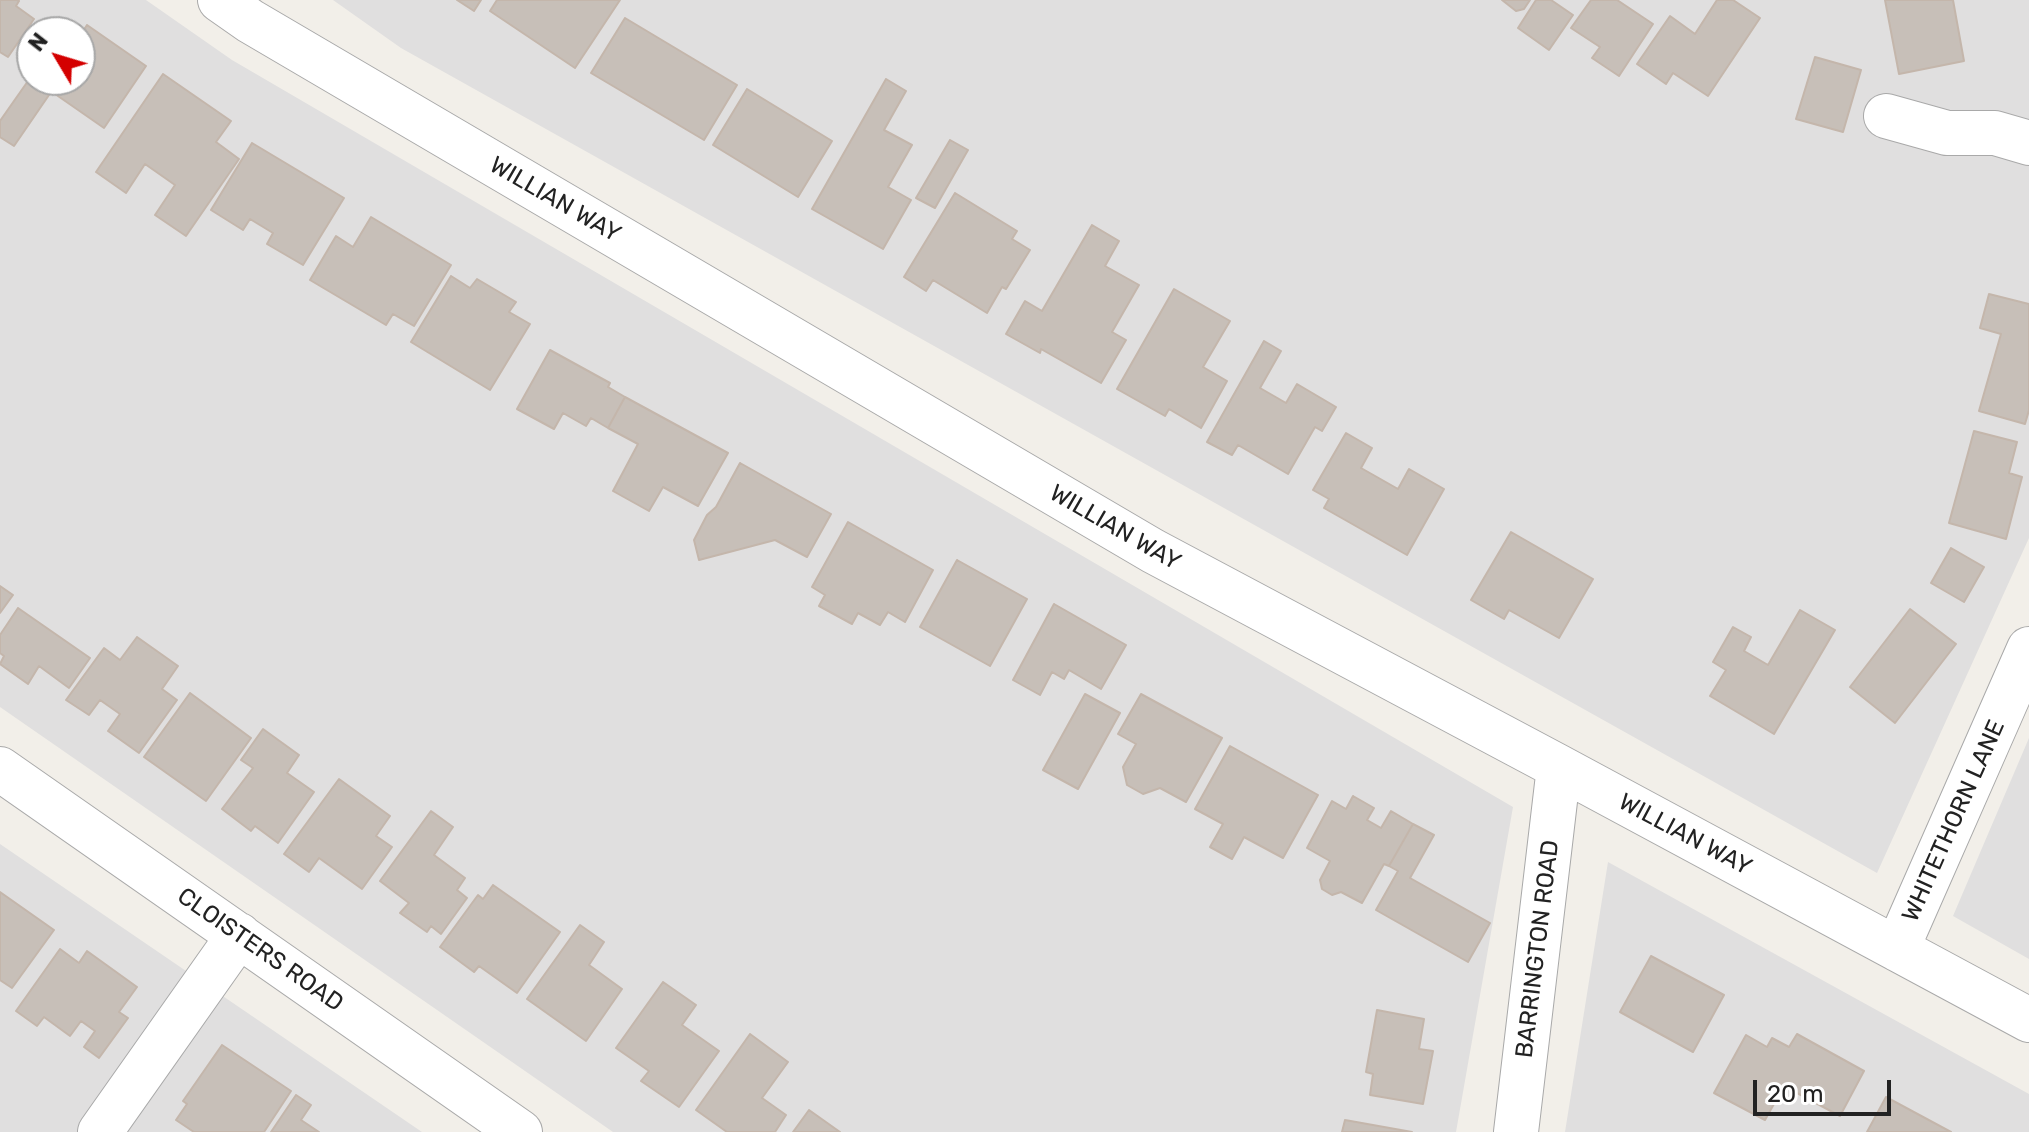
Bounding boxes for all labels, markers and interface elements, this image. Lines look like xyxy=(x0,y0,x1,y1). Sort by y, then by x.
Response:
north arrow xyxy=(16,16,96,96)
text: N xyxy=(23,28,54,57)
street label: WILLIAN WAY xyxy=(484,151,626,249)
street label: WILLIAN WAY xyxy=(1044,479,1186,577)
street label: WHITETHORN LANE xyxy=(1897,716,2011,926)
street label: WILLIAN WAY xyxy=(1614,788,1756,882)
street label: BARRINGTON ROAD xyxy=(1510,838,1566,1060)
street label: CLOISTERS ROAD xyxy=(171,882,349,1018)
scale bar xyxy=(1757,1064,1895,1114)
text: 20 m xyxy=(1767,1080,1824,1108)

